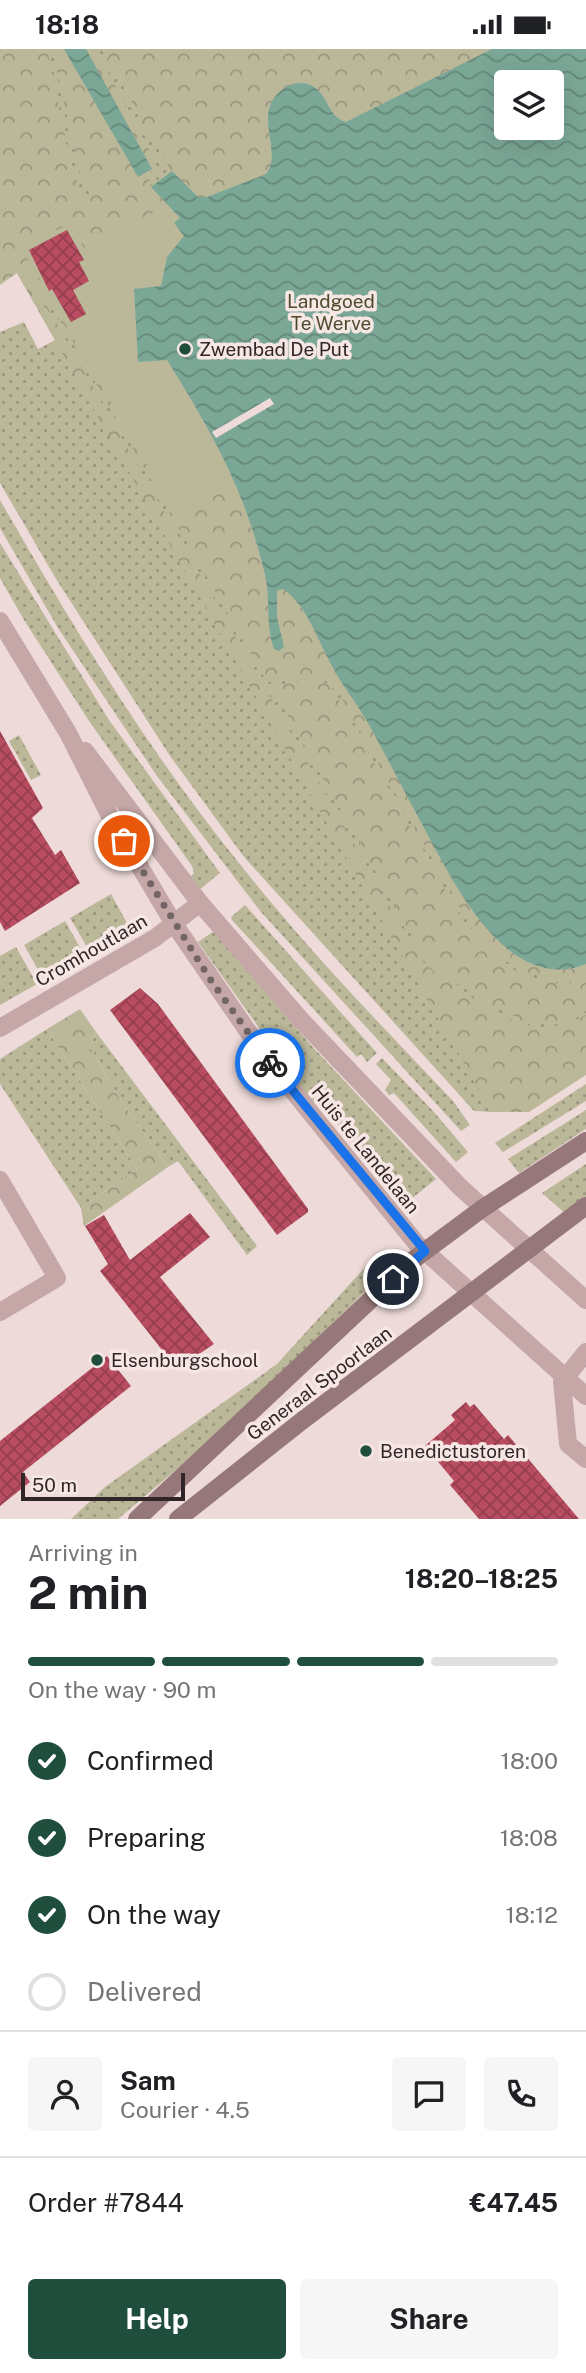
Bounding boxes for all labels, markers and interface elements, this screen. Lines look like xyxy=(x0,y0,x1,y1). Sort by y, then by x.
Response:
text: 18:18 xyxy=(35,9,99,40)
map controls xyxy=(494,70,564,140)
button: layers xyxy=(494,70,564,140)
park label: Landgoed Te Werve xyxy=(287,290,375,334)
place label: Zwembad De Put xyxy=(199,338,349,360)
marker: Zwembad De Put xyxy=(177,341,193,357)
pin xyxy=(94,811,154,871)
icon: bag xyxy=(105,822,143,860)
street label: Cromhoutlaan xyxy=(31,909,151,991)
courier xyxy=(235,1028,305,1098)
icon: bike xyxy=(251,1044,289,1082)
street label: Huis te Landelaan xyxy=(307,1080,425,1218)
pin xyxy=(363,1249,423,1309)
icon: home xyxy=(374,1260,412,1298)
street label: Generaal Spoorlaan xyxy=(242,1321,396,1445)
place label: Elsenburgschool xyxy=(111,1349,258,1371)
marker: Elsenburgschool xyxy=(89,1352,105,1368)
place label: Benedictustoren xyxy=(380,1440,526,1462)
marker: Benedictustoren xyxy=(358,1443,374,1459)
scale bar xyxy=(21,1470,186,1502)
text: 50 m xyxy=(32,1474,77,1496)
text: Arriving in xyxy=(28,1539,138,1566)
text: 18:20–18:25 xyxy=(405,1563,558,1594)
text: 2 min xyxy=(28,1565,148,1619)
text: On the way · 90 m xyxy=(28,1676,216,1703)
icon: check xyxy=(28,1742,66,1780)
text: Confirmed xyxy=(87,1745,214,1776)
text: 18:00 xyxy=(501,1747,558,1774)
icon: check xyxy=(28,1819,66,1857)
text: Preparing xyxy=(87,1822,206,1853)
text: 18:08 xyxy=(500,1824,558,1851)
icon: check xyxy=(28,1896,66,1934)
text: On the way xyxy=(87,1899,221,1930)
text: 18:12 xyxy=(505,1901,558,1928)
text: Delivered xyxy=(87,1976,202,2007)
button: person xyxy=(28,2057,102,2131)
button: chat xyxy=(392,2057,466,2131)
button: phone xyxy=(484,2057,558,2131)
text: Sam xyxy=(120,2065,176,2096)
text: Courier · 4.5 xyxy=(120,2096,250,2123)
text: Order #7844 xyxy=(28,2187,184,2218)
text: €47.45 xyxy=(469,2187,558,2218)
button: Help xyxy=(28,2279,286,2359)
button: Share xyxy=(300,2279,558,2359)

